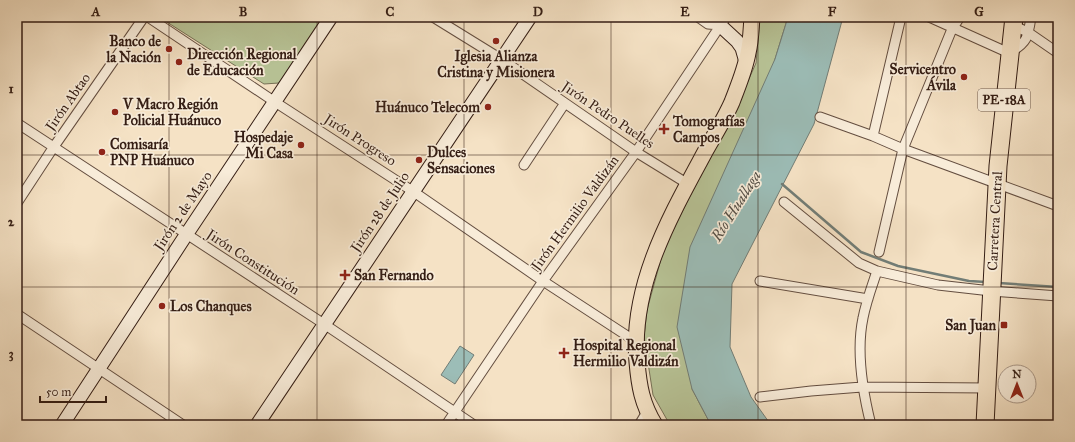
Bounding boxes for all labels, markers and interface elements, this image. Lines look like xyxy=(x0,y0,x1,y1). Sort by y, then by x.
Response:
text: A xyxy=(91,4,101,20)
text: B xyxy=(239,4,248,20)
text: C xyxy=(386,4,395,20)
text: D xyxy=(533,4,543,20)
text: E xyxy=(680,4,690,20)
text: F xyxy=(828,4,837,20)
text: G xyxy=(974,4,984,20)
place label: Banco de la Nación xyxy=(105,33,161,66)
marker: Iglesia Alianza Cristina y Misionera xyxy=(491,36,501,46)
marker: Banco de la Nación xyxy=(164,44,174,54)
place label: Dirección Regional de Educación xyxy=(187,46,298,79)
place label: Iglesia Alianza Cristina y Misionera xyxy=(437,48,556,82)
marker: Dirección Regional de Educación xyxy=(174,57,184,67)
place label: Servicentro Ávila xyxy=(890,61,957,94)
street label: Jirón Abtao xyxy=(41,70,95,136)
marker: Servicentro Ávila xyxy=(959,72,969,82)
street label: Jirón Pedro Puelles xyxy=(556,77,658,153)
text: 1 xyxy=(8,81,14,97)
road number: PE-18A xyxy=(978,89,1030,111)
place label: V Macro Región Policial Huánuco xyxy=(122,96,221,129)
place label: Huánuco Telecom xyxy=(375,99,480,116)
marker: Huánuco Telecom xyxy=(483,102,493,112)
marker: V Macro Región Policial Huánuco xyxy=(110,107,120,117)
street label: Jirón Progreso xyxy=(319,109,399,170)
place label: Tomografías Campos xyxy=(672,113,745,147)
marker: Tomografías Campos xyxy=(658,123,670,135)
place label: Hospedaje Mi Casa xyxy=(234,129,294,162)
place label: Comisaría PNP Huánuco xyxy=(110,136,194,169)
marker: Hospedaje Mi Casa xyxy=(296,140,306,150)
place label: Dulces Sensaciones xyxy=(427,144,495,177)
marker: Comisaría PNP Huánuco xyxy=(97,147,107,157)
street label: Jirón Hermilio Valdizán xyxy=(526,152,623,276)
marker: Dulces Sensaciones xyxy=(414,155,424,165)
street label: Jirón 2 de Mayo xyxy=(149,168,217,256)
water label: Río Huallaga xyxy=(707,168,765,245)
street label: Jirón 28 de Julio xyxy=(346,169,414,258)
street label: Carretera Central xyxy=(984,171,1006,271)
text: 2 xyxy=(8,214,15,230)
street label: Jirón Constitución xyxy=(201,225,303,299)
place label: San Fernando xyxy=(354,267,434,284)
marker: San Fernando xyxy=(339,269,351,281)
place label: Los Chanques xyxy=(170,298,252,316)
marker: Los Chanques xyxy=(157,301,167,311)
place label: San Juan xyxy=(945,317,996,335)
marker: San Juan xyxy=(999,320,1009,330)
place label: Hospital Regional Hermilio Valdizán xyxy=(573,337,679,370)
text: 3 xyxy=(8,346,14,362)
marker: Hospital Regional Hermilio Valdizán xyxy=(558,347,570,359)
north arrow xyxy=(997,364,1037,404)
text: N xyxy=(1012,368,1022,381)
scale bar xyxy=(40,378,106,404)
text: 50 m xyxy=(46,385,71,399)

